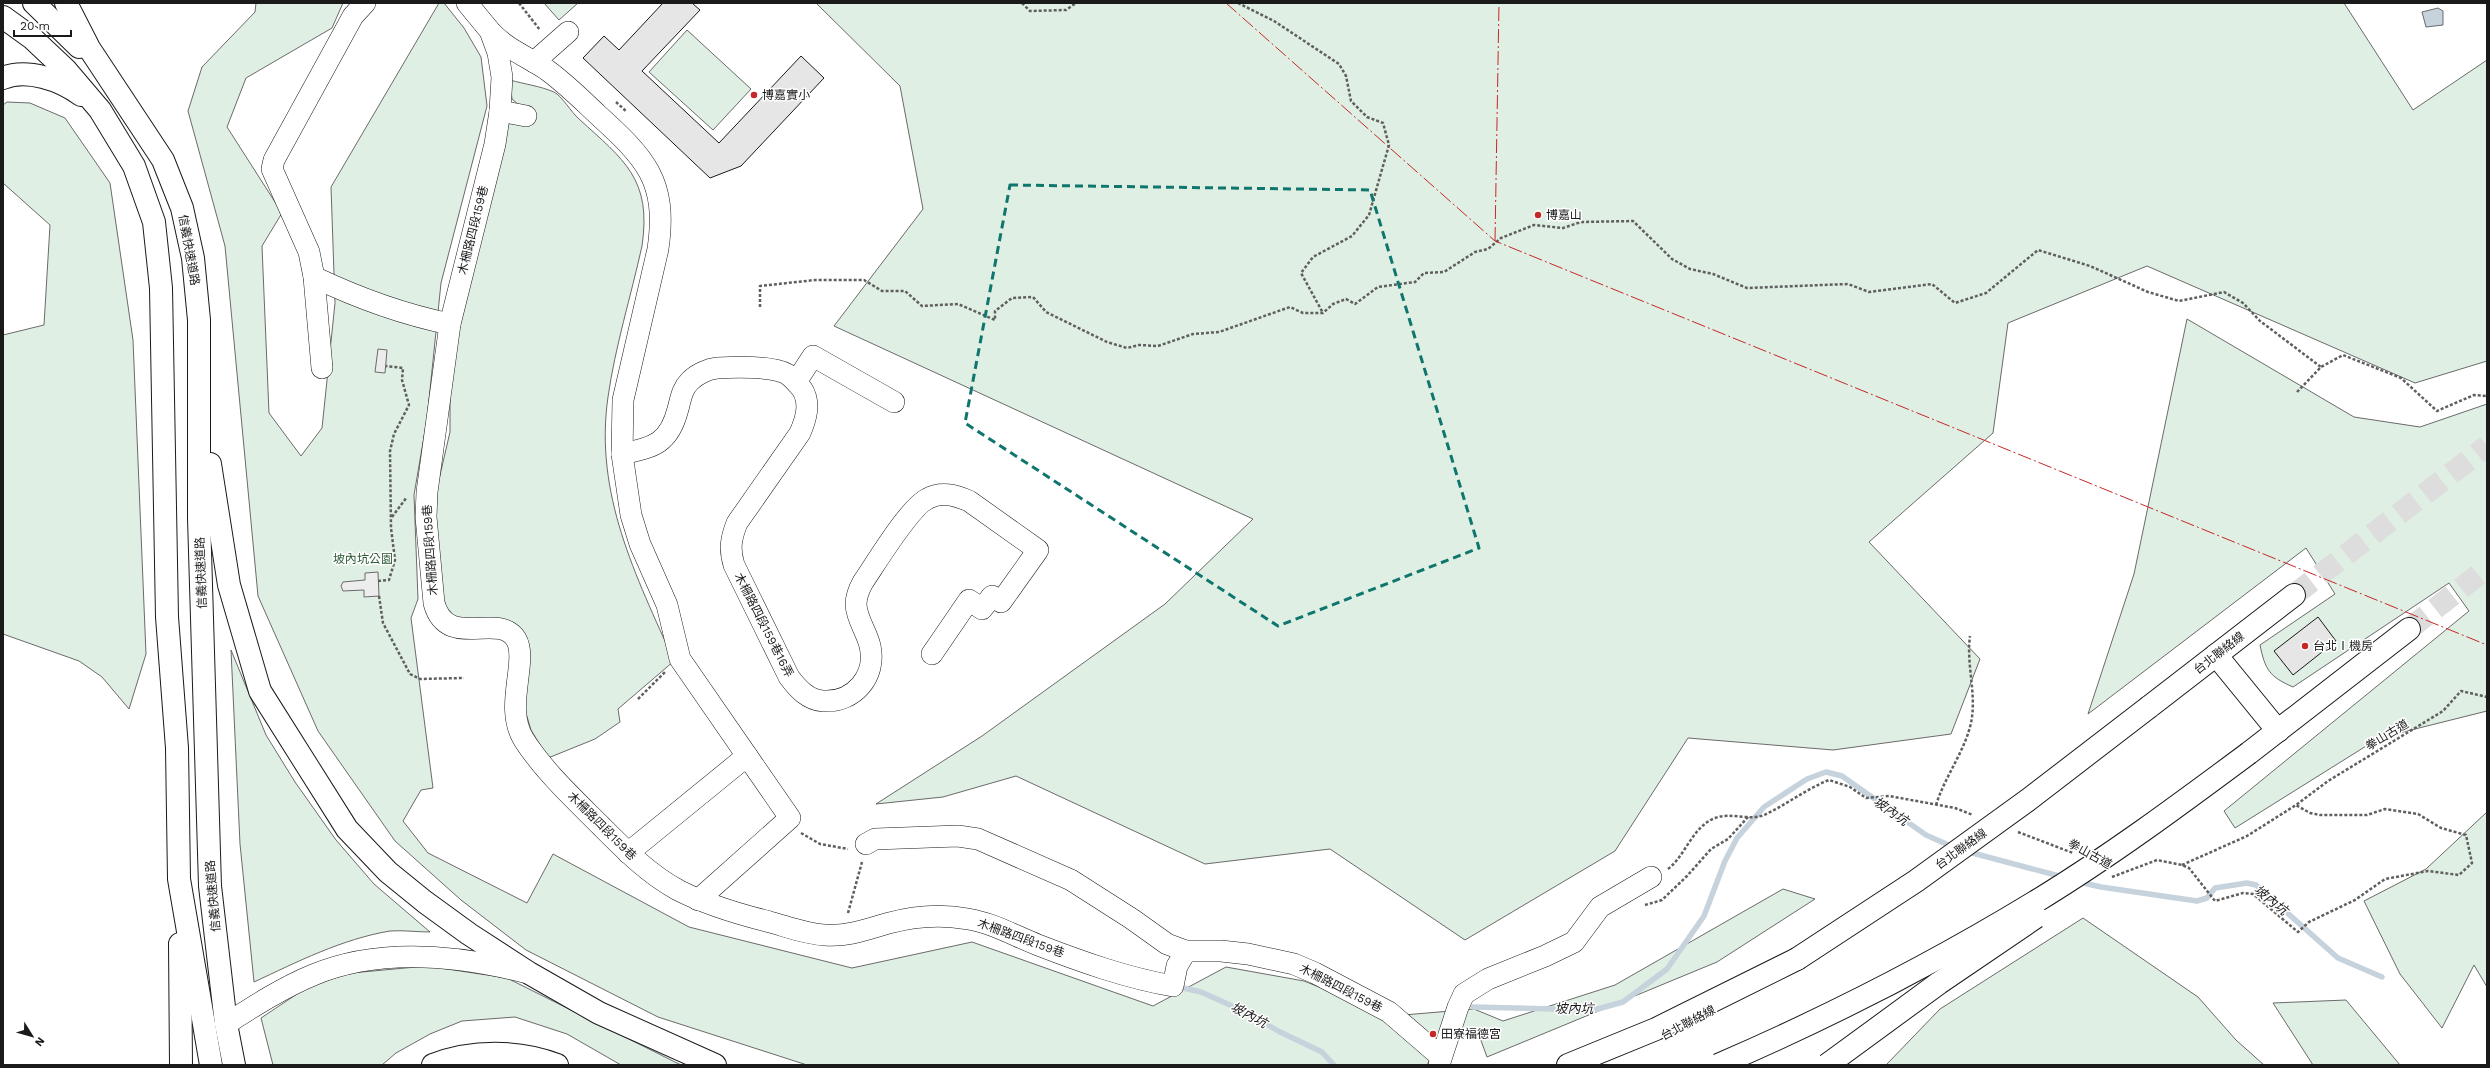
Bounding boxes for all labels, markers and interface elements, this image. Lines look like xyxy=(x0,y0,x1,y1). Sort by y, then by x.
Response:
scale bar xyxy=(14,12,71,38)
text: 20 m xyxy=(20,19,50,33)
place label: 博嘉實小 xyxy=(762,88,810,102)
marker: 博嘉實小 xyxy=(749,90,759,100)
street label: 木柵路四段159巷 xyxy=(455,184,491,276)
place label: 博嘉山 xyxy=(1546,208,1582,222)
marker: 博嘉山 xyxy=(1533,210,1543,220)
street label: 信義快速道路 xyxy=(176,213,202,287)
street label: 木柵路四段159巷 xyxy=(420,504,440,596)
street label: 信義快速道路 xyxy=(193,537,209,609)
park label: 坡內坑公園 xyxy=(333,552,393,566)
street label: 木柵路四段159巷16弄 xyxy=(732,571,796,679)
street label: 台北聯絡線 xyxy=(2191,629,2247,677)
place label: 台北Ⅰ機房 xyxy=(2313,639,2373,653)
marker: 台北Ⅰ機房 xyxy=(2300,641,2310,651)
street label: 拳山古道 xyxy=(2363,717,2411,753)
street label: 木柵路四段159巷 xyxy=(565,789,639,863)
water label: 坡內坑 xyxy=(1871,794,1913,829)
street label: 台北聯絡線 xyxy=(1933,826,1989,872)
street label: 拳山古道 xyxy=(2066,836,2114,872)
street label: 信義快速道路 xyxy=(203,860,223,932)
water label: 坡內坑 xyxy=(2251,882,2292,919)
street label: 木柵路四段159巷 xyxy=(976,916,1066,960)
street label: 木柵路四段159巷 xyxy=(1297,961,1385,1015)
water label: 坡內坑 xyxy=(1228,999,1271,1032)
water label: 坡內坑 xyxy=(1554,1001,1595,1016)
street label: 台北聯絡線 xyxy=(1658,1003,1718,1043)
north arrow xyxy=(12,1016,52,1056)
place label: 田寮福德宮 xyxy=(1441,1027,1501,1041)
marker: 田寮福德宮 xyxy=(1428,1029,1438,1039)
text: N xyxy=(32,1035,47,1049)

